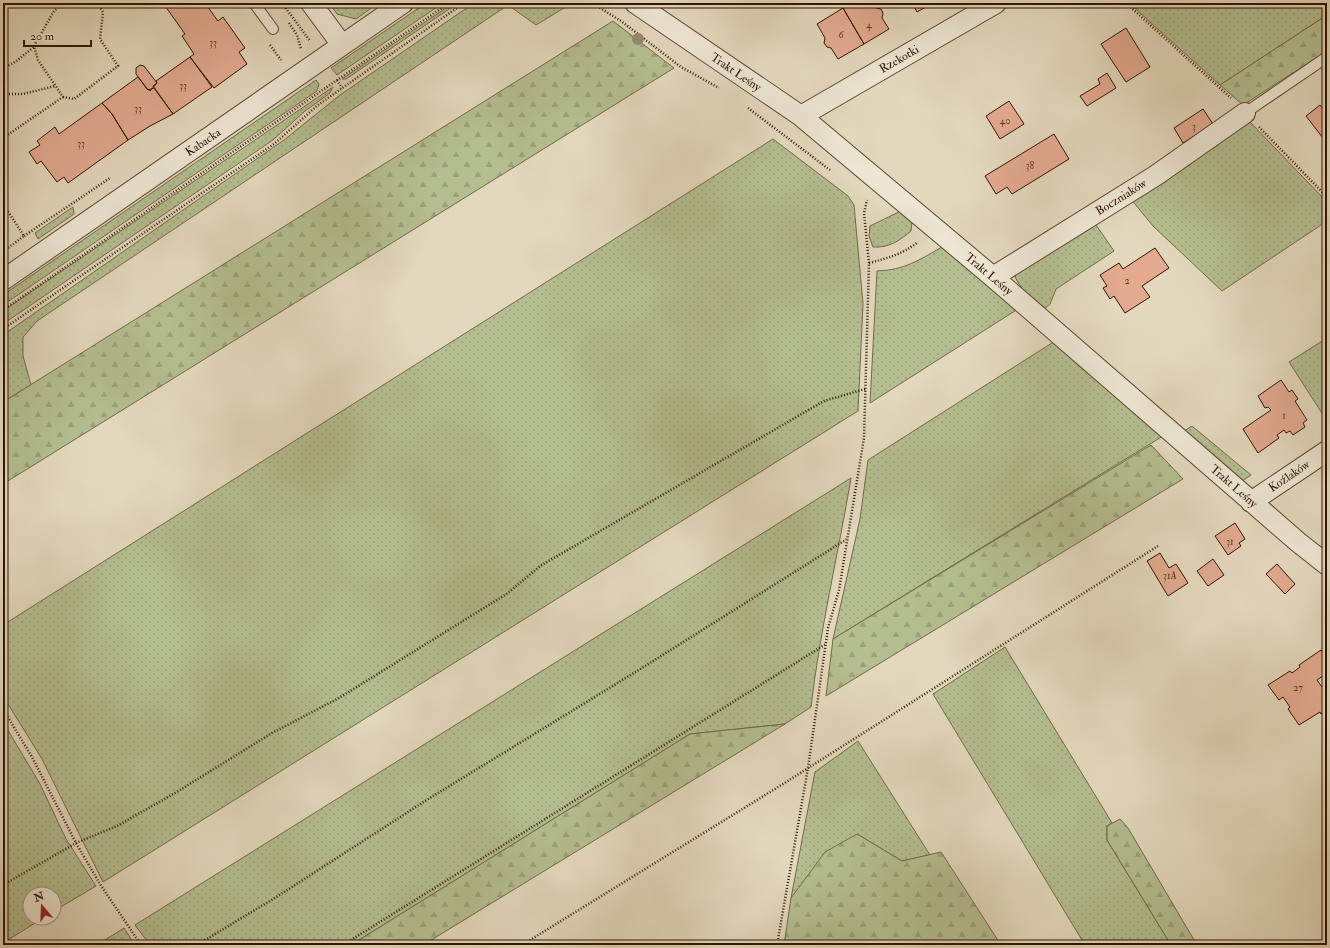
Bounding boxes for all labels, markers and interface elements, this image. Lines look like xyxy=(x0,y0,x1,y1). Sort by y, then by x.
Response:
house number: 4 xyxy=(866,19,872,31)
scale bar xyxy=(24,22,91,48)
text: 20 m xyxy=(30,29,55,44)
house number: 6 xyxy=(838,29,844,41)
house number: 33 xyxy=(209,37,217,49)
street label: Rzekotki xyxy=(877,42,922,77)
street label: Trakt Leśny xyxy=(707,50,765,95)
house number: 33 xyxy=(179,80,187,92)
house number: 33 xyxy=(134,103,142,115)
house number: 40 xyxy=(1000,115,1010,127)
house number: 3 xyxy=(1192,121,1196,133)
street label: Kabacka xyxy=(183,125,225,160)
house number: 33 xyxy=(77,138,85,150)
house number: 38 xyxy=(1026,160,1035,172)
street label: Boczniaków xyxy=(1093,176,1150,219)
street label: Trakt Leśny xyxy=(962,250,1016,299)
house number: 2 xyxy=(1124,275,1130,287)
house number: 1 xyxy=(1282,410,1286,422)
street label: Koźlaków xyxy=(1266,457,1313,496)
street label: Trakt Leśny xyxy=(1207,462,1261,512)
house number: 31 xyxy=(1226,536,1234,548)
house number: 31A xyxy=(1163,570,1178,582)
house number: 27 xyxy=(1293,682,1303,694)
north arrow xyxy=(22,886,62,926)
text: N xyxy=(31,889,47,905)

